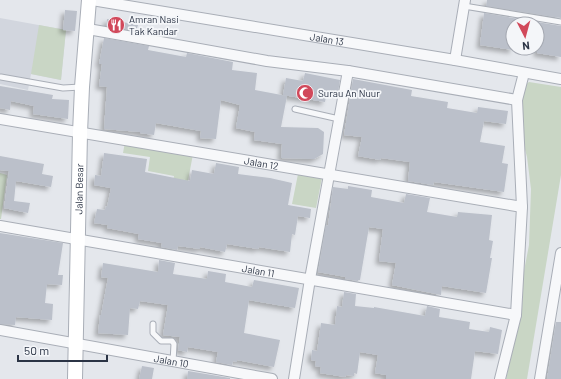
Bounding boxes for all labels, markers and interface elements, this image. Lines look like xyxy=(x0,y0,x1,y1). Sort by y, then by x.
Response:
place label: Amran Nasi Tak Kandar xyxy=(129,13,179,37)
restaurant icon: Amran Nasi Tak Kandar xyxy=(106,15,126,35)
north arrow xyxy=(505,16,545,56)
street label: Jalan 13 xyxy=(309,30,345,48)
text: N xyxy=(522,40,530,53)
mosque icon: Surau An Nuur xyxy=(295,83,315,103)
place label: Surau An Nuur xyxy=(318,87,380,99)
street label: Jalan 12 xyxy=(243,154,279,172)
street label: Jalan Besar xyxy=(72,163,85,215)
street label: Jalan 11 xyxy=(241,262,275,279)
scale bar xyxy=(18,337,107,363)
text: 50 m xyxy=(24,343,49,357)
street label: Jalan 10 xyxy=(153,352,189,370)

